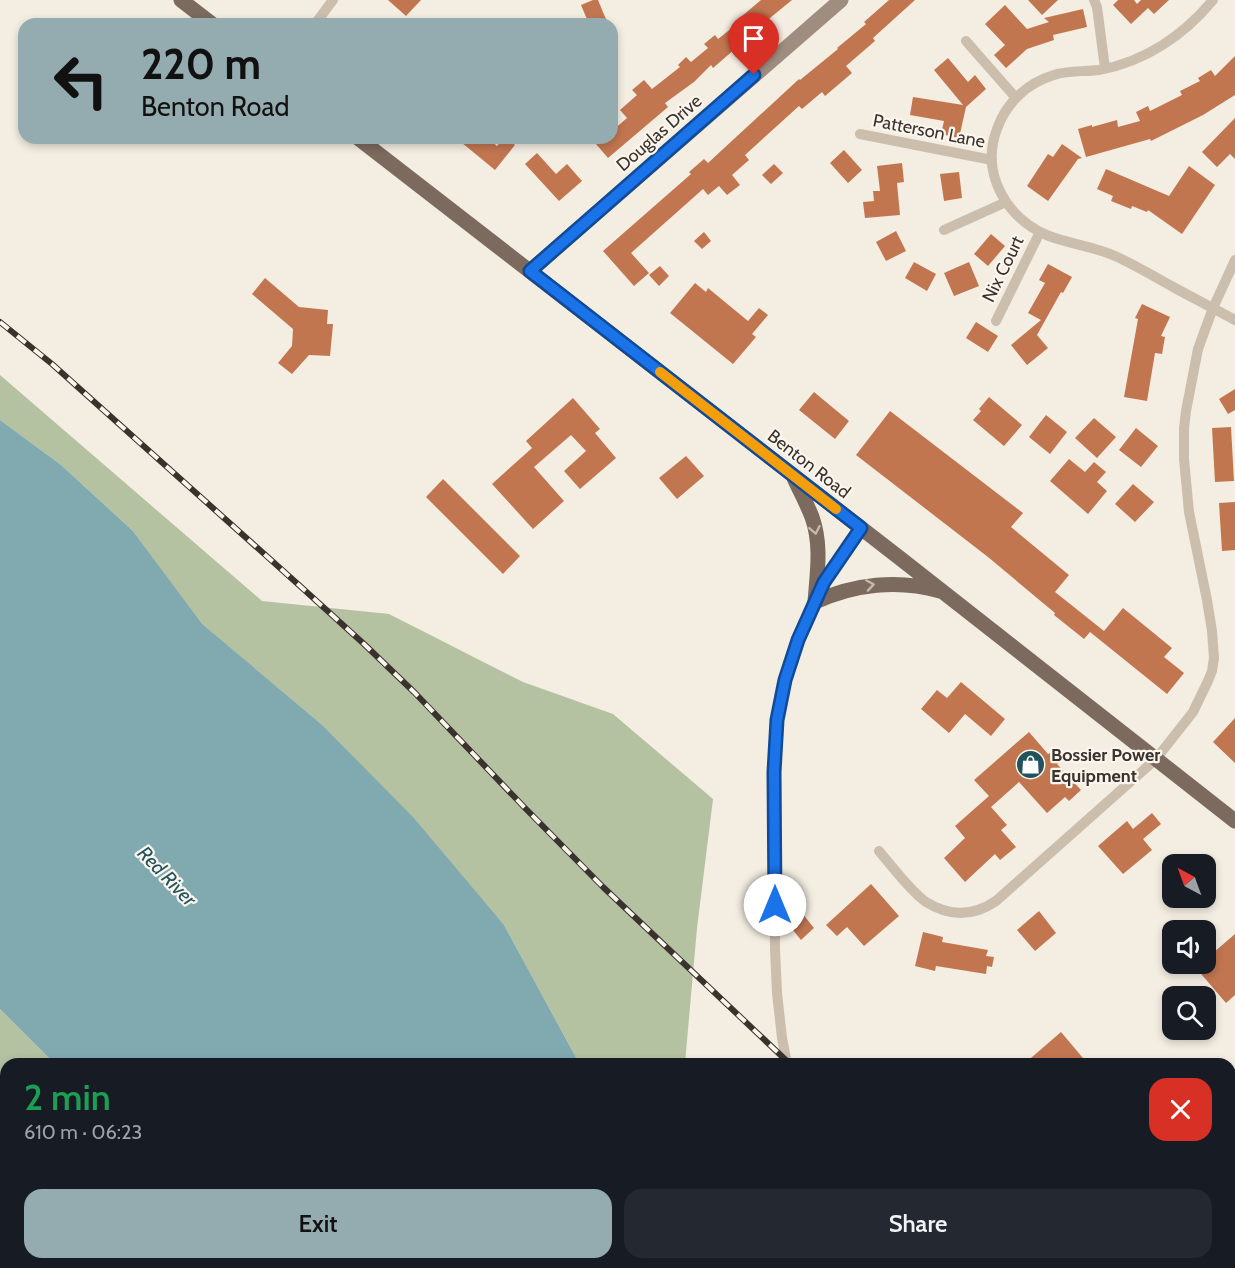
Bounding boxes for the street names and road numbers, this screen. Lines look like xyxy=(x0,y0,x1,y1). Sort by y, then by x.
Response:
street label: Douglas Drive xyxy=(612,90,706,176)
street label: Patterson Lane xyxy=(871,109,987,153)
street label: Nix Court xyxy=(978,232,1028,306)
street label: Benton Road xyxy=(763,425,855,503)

